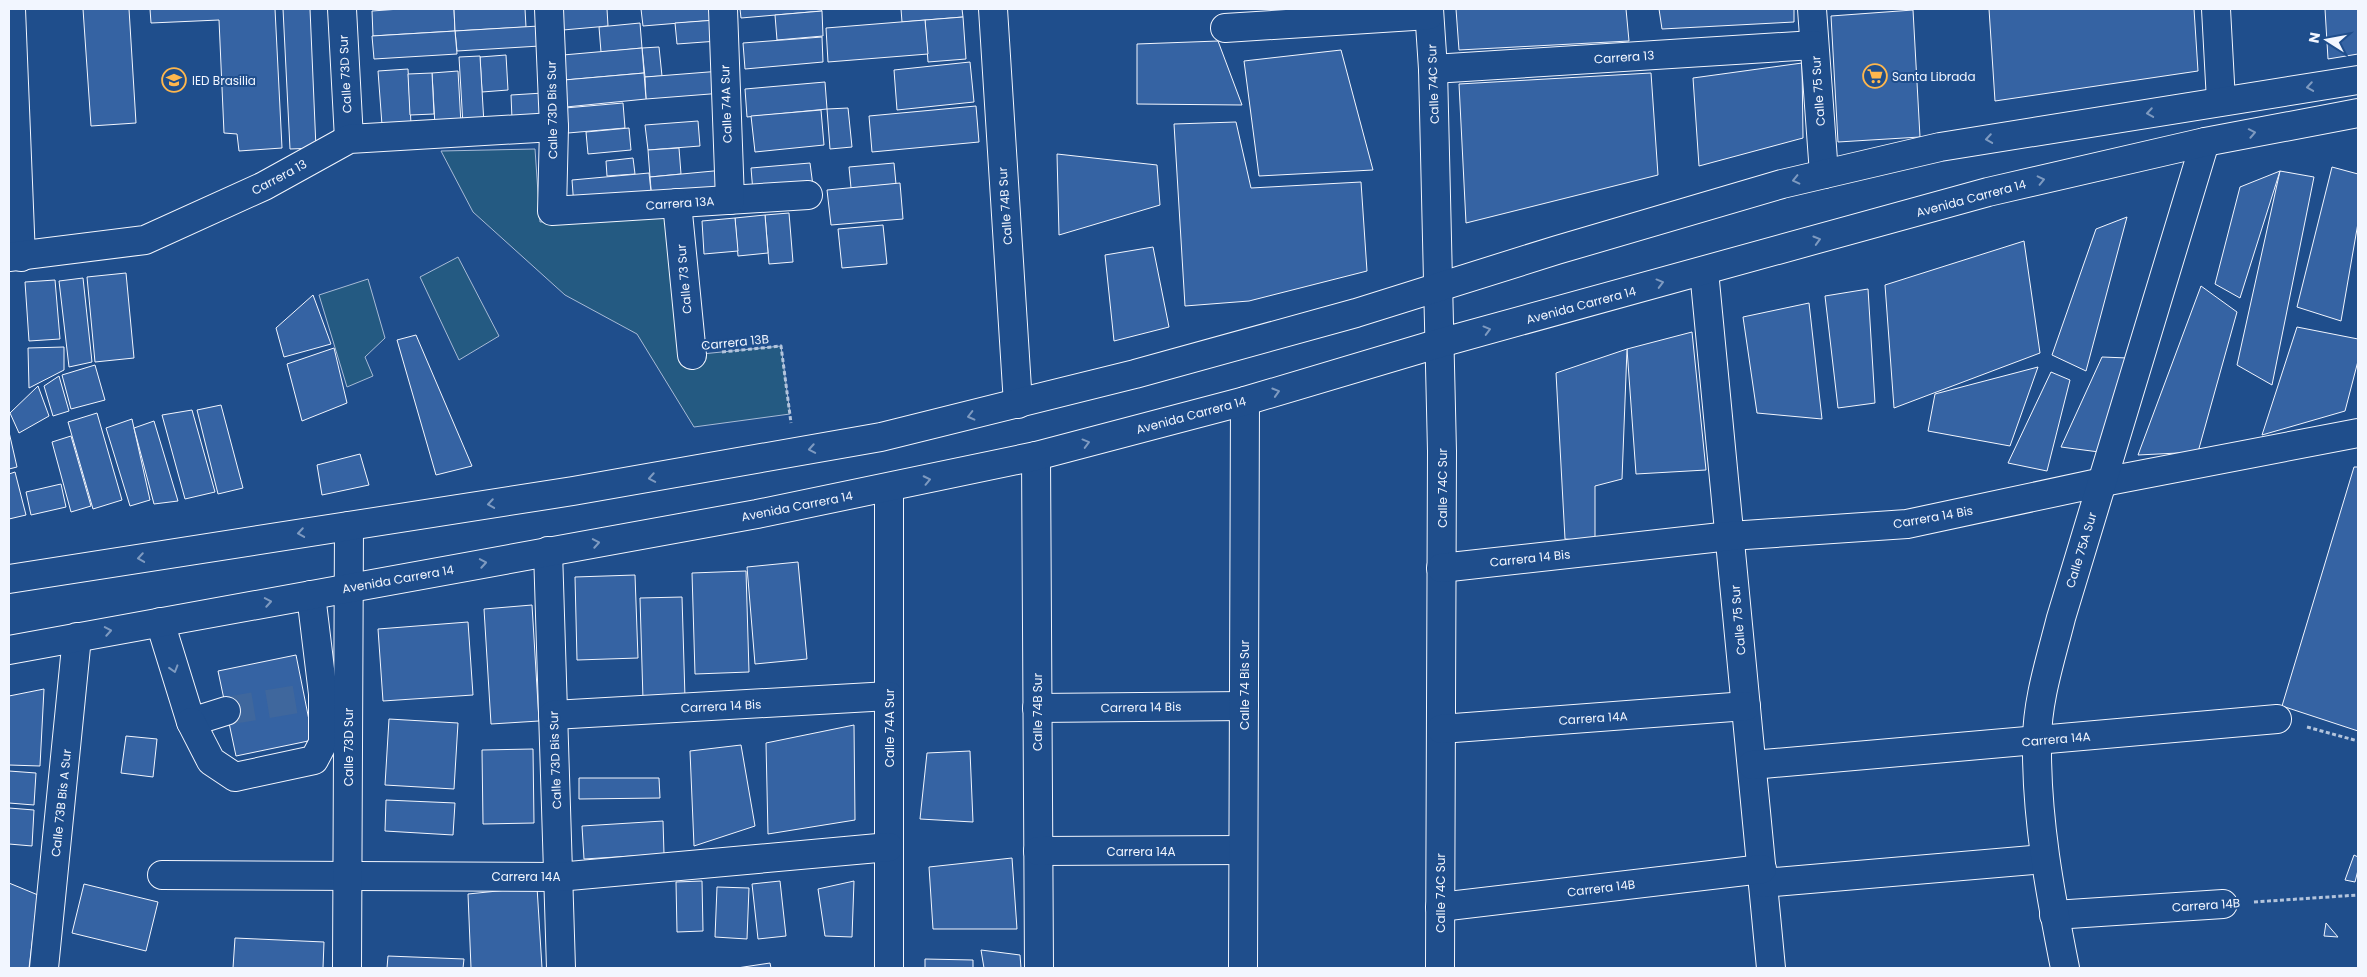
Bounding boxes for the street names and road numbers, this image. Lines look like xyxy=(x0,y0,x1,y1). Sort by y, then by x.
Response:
street label: Calle 73D Sur xyxy=(334,34,356,114)
street label: Calle 74C Sur xyxy=(1423,43,1443,124)
street label: Carrera 13 xyxy=(1593,46,1655,68)
street label: Calle 75 Sur xyxy=(1807,55,1829,127)
street label: Calle 73D Bis Sur xyxy=(543,60,561,159)
street label: Calle 74A Sur xyxy=(716,64,736,144)
street label: Carrera 13 xyxy=(248,155,310,199)
street label: Calle 74B Sur xyxy=(994,166,1016,245)
street label: Avenida Carrera 14 xyxy=(1914,175,2028,221)
street label: Carrera 13A xyxy=(645,192,715,214)
street label: Calle 73 Sur xyxy=(672,243,696,315)
street label: Avenida Carrera 14 xyxy=(1524,282,1638,328)
street label: Carrera 13B xyxy=(700,330,770,354)
street label: Avenida Carrera 14 xyxy=(1134,392,1248,438)
street label: Calle 74C Sur xyxy=(1434,448,1451,528)
street label: Avenida Carrera 14 xyxy=(740,487,855,525)
street label: Carrera 14 Bis xyxy=(1892,502,1974,532)
street label: Calle 75A Sur xyxy=(2061,509,2101,590)
street label: Carrera 14 Bis xyxy=(1489,545,1571,571)
street label: Avenida Carrera 14 xyxy=(341,561,456,597)
street label: Calle 75 Sur xyxy=(1726,584,1750,656)
street label: Calle 74 Bis Sur xyxy=(1236,639,1253,730)
street label: Calle 74B Sur xyxy=(1029,673,1046,751)
street label: Calle 74A Sur xyxy=(881,688,898,767)
street label: Carrera 14 Bis xyxy=(680,695,762,717)
street label: Carrera 14 Bis xyxy=(1100,698,1182,716)
street label: Calle 73D Sur xyxy=(340,707,357,786)
street label: Carrera 14A xyxy=(1558,707,1628,729)
street label: Calle 73D Bis Sur xyxy=(545,710,565,809)
street label: Carrera 14A xyxy=(2021,728,2091,750)
street label: Calle 73B Bis A Sur xyxy=(47,748,75,858)
street label: Carrera 14A xyxy=(1106,843,1176,860)
street label: Calle 74C Sur xyxy=(1432,853,1449,933)
street label: Carrera 14A xyxy=(491,868,561,885)
street label: Carrera 14B xyxy=(1566,875,1636,901)
street label: Carrera 14B xyxy=(2171,894,2241,916)

